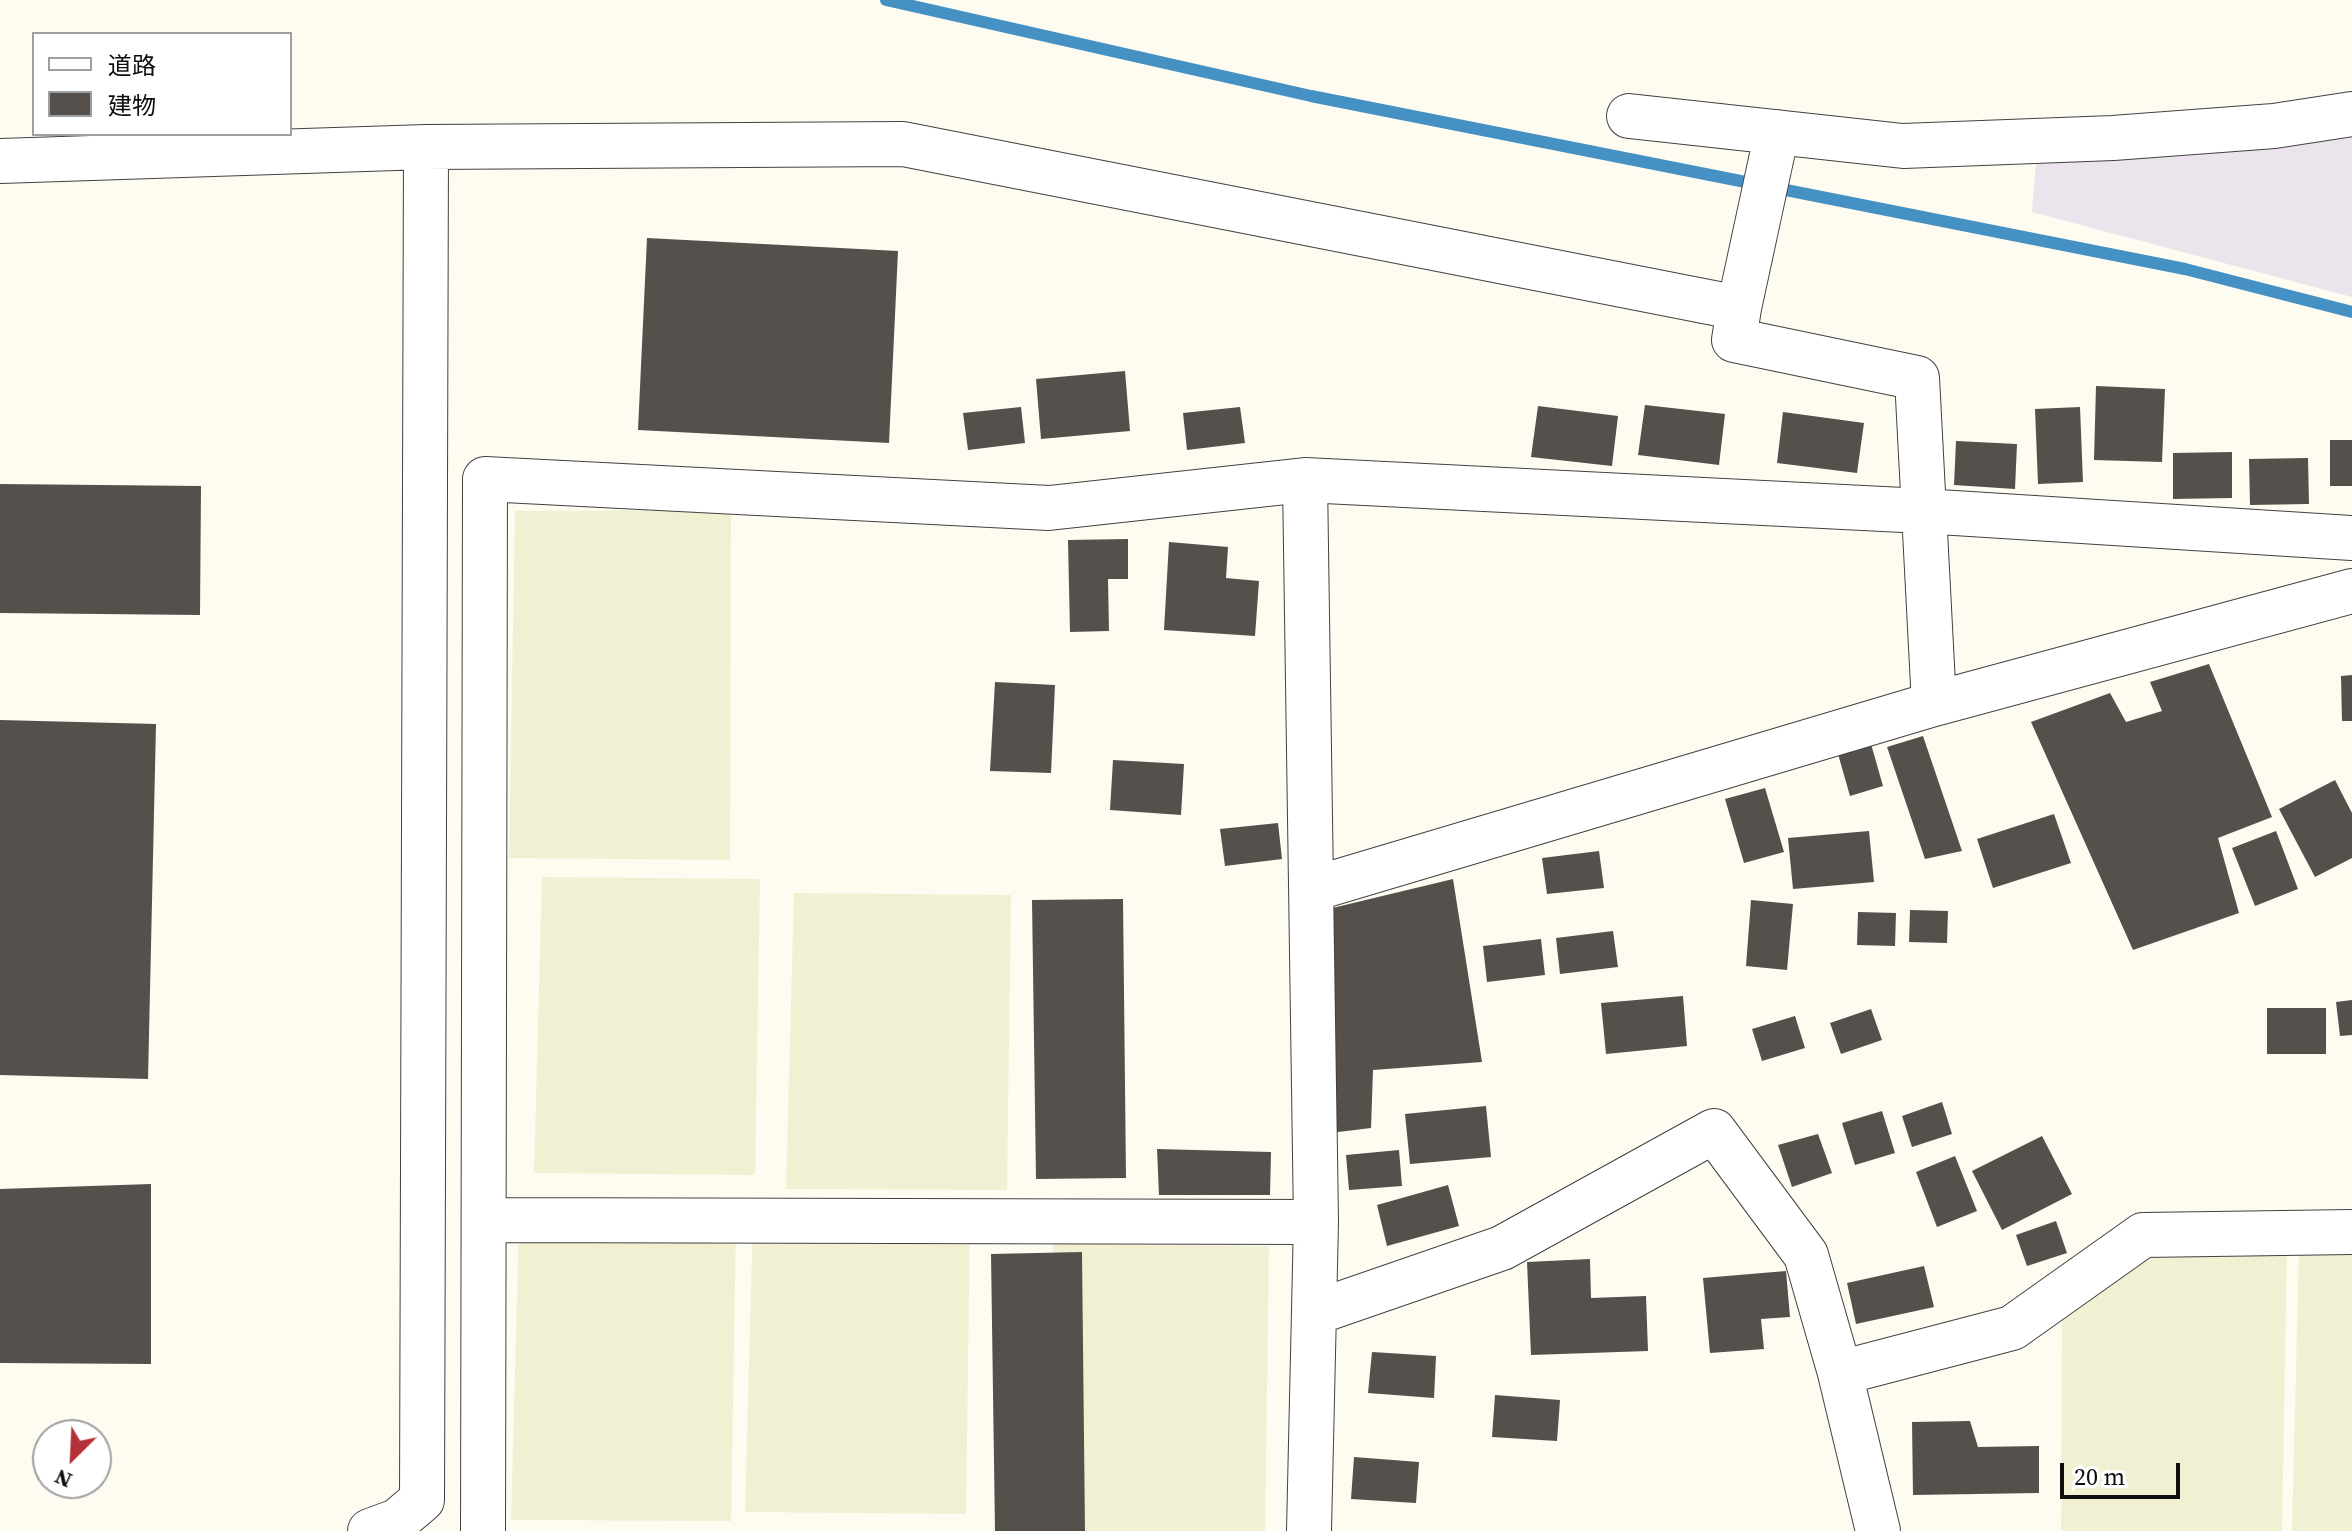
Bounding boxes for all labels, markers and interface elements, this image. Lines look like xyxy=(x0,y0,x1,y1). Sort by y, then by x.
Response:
legend xyxy=(32,32,292,136)
text: 道路 xyxy=(108,49,156,82)
text: 建物 xyxy=(108,89,156,122)
north arrow xyxy=(32,1419,112,1499)
scale bar xyxy=(2064,1447,2184,1497)
text: 20 m xyxy=(2074,1460,2125,1493)
text: N xyxy=(50,1462,76,1496)

